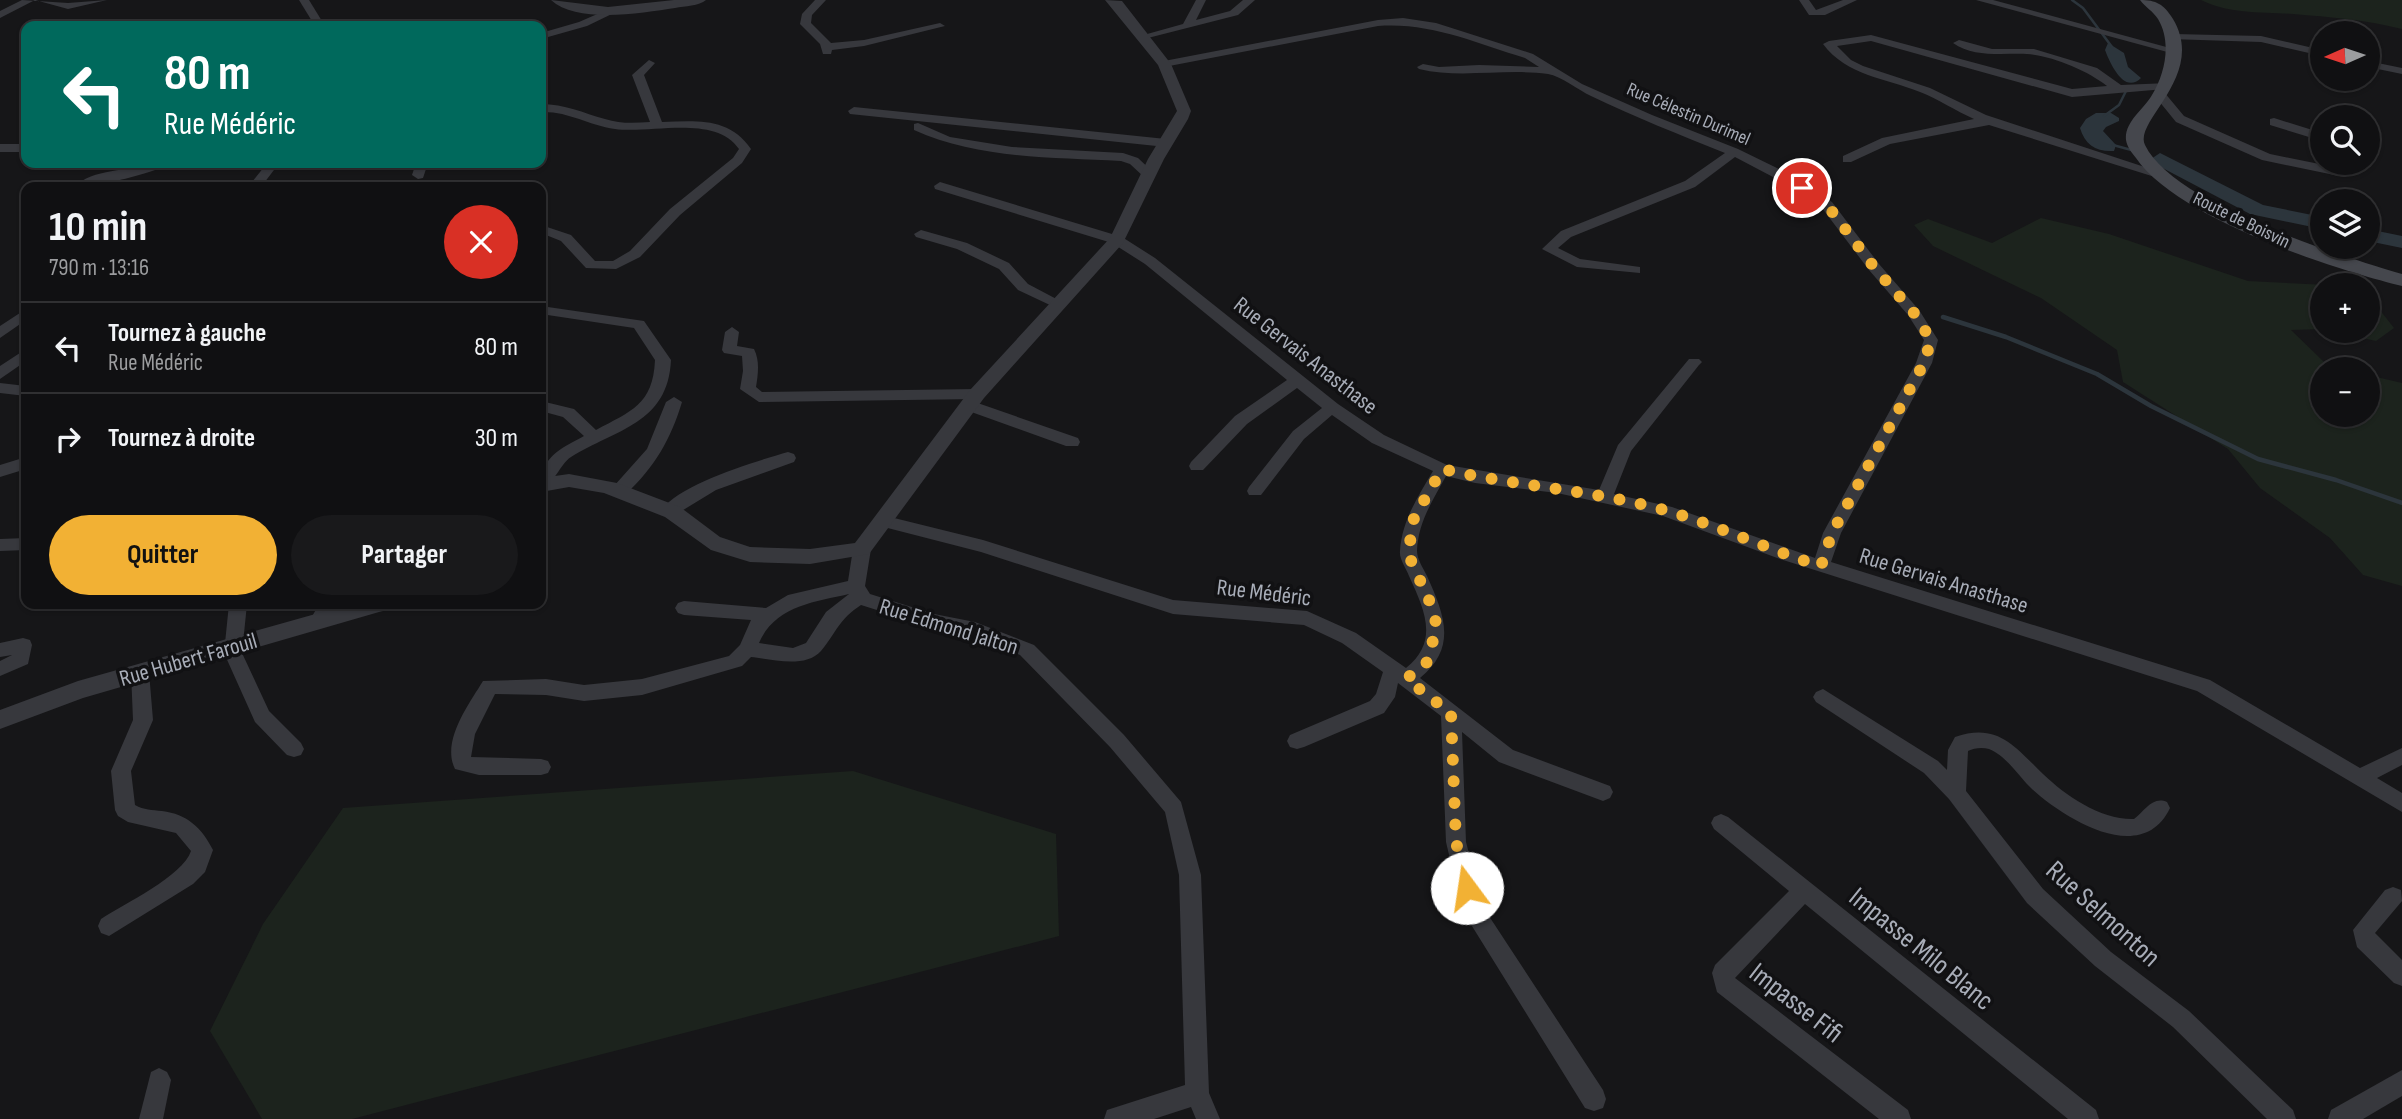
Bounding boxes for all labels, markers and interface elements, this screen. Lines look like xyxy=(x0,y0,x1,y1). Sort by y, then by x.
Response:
north arrow xyxy=(2310,21,2380,91)
map controls xyxy=(2310,21,2380,427)
text: 80 m xyxy=(164,45,251,104)
icon: left xyxy=(49,49,140,140)
street label: Rue Célestin Durimel xyxy=(1623,78,1754,151)
text: Rue Médéric xyxy=(164,105,296,144)
button: search xyxy=(2310,105,2380,175)
pin xyxy=(1772,158,1832,218)
icon: arrive xyxy=(1783,169,1821,207)
street label: Route de Boisvin xyxy=(2189,187,2294,254)
button: layers xyxy=(2310,189,2380,259)
text: 10 min xyxy=(49,202,147,253)
button: close xyxy=(444,205,518,279)
text: 790 m · 13:16 xyxy=(49,254,149,282)
button: + xyxy=(2310,273,2380,343)
street label: Rue Gervais Anasthase xyxy=(1228,291,1383,421)
text: Tournez à gauche xyxy=(108,318,266,349)
icon: left xyxy=(49,329,87,367)
text: 80 m xyxy=(474,332,518,363)
text: Rue Médéric xyxy=(108,349,203,377)
button: − xyxy=(2310,357,2380,427)
icon: right xyxy=(49,420,87,458)
text: Tournez à droite xyxy=(108,423,255,454)
text: 30 m xyxy=(475,423,518,454)
button: Quitter xyxy=(49,515,277,595)
button: Partager xyxy=(291,515,518,595)
street label: Rue Gervais Anasthase xyxy=(1856,542,2031,620)
street label: Rue Médéric xyxy=(1215,573,1313,613)
street label: Rue Edmond Jalton xyxy=(876,593,1021,661)
street label: Rue Hubert Farouil xyxy=(116,627,260,693)
position arrow xyxy=(1430,851,1504,925)
street label: Rue Selmonton xyxy=(2039,854,2167,974)
street label: Impasse Milo Blanc xyxy=(1842,881,2000,1017)
street label: Impasse Fifi xyxy=(1743,956,1850,1050)

